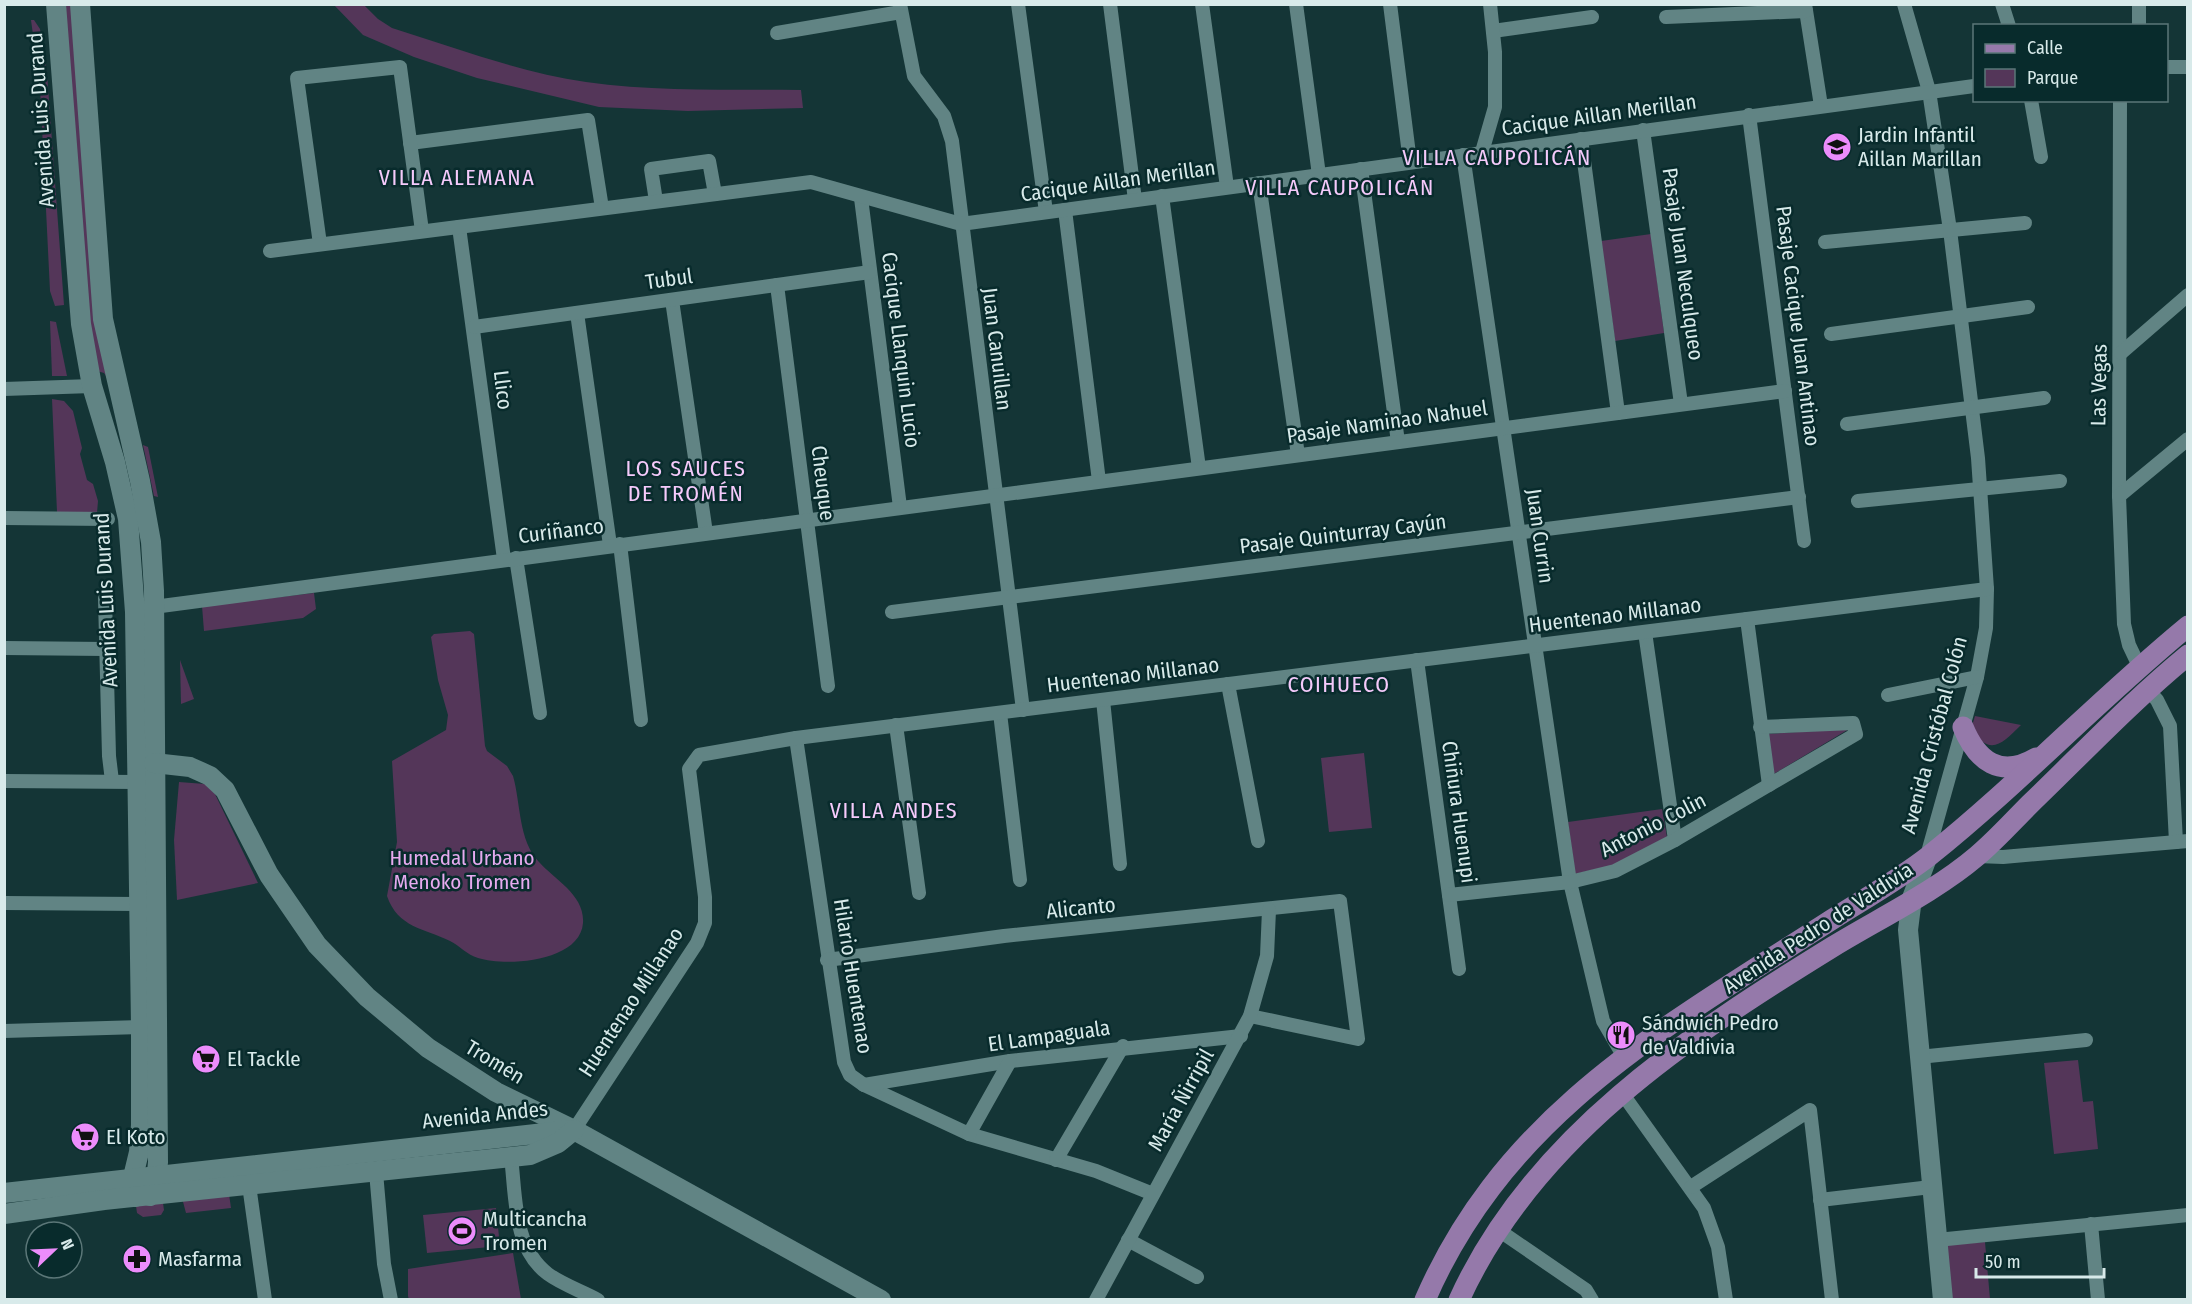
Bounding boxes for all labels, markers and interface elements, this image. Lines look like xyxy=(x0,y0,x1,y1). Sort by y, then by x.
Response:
legend xyxy=(1973,24,2168,102)
street label: Avenida Luis Durand xyxy=(22,32,60,208)
text: Calle xyxy=(2027,37,2063,59)
text: Parque xyxy=(2027,67,2078,89)
street label: Cacique Aillan Merillan xyxy=(1500,88,1698,142)
place label: Jardin Infantil Aillan Marillan xyxy=(1858,122,1982,172)
school or university icon: Jardin Infantil Aillan Marillan xyxy=(1821,131,1853,163)
district label: VILLA CAUPOLICÁN xyxy=(1402,144,1592,171)
street label: Cacique Aillan Merillan xyxy=(1019,154,1217,208)
district label: VILLA ALEMANA xyxy=(379,164,535,191)
street label: Pasaje Juan Neculqueo xyxy=(1657,166,1709,362)
district label: VILLA CAUPOLICÁN xyxy=(1245,174,1435,201)
street label: Pasaje Cacique Juan Antinao xyxy=(1770,204,1826,448)
street label: Cacique Llanquin Lucio xyxy=(876,251,926,449)
street label: Tubul xyxy=(644,263,695,295)
street label: Juan Canuillan xyxy=(977,286,1017,412)
street label: Las Vegas xyxy=(2085,344,2113,426)
street label: Llico xyxy=(488,369,518,411)
street label: Pasaje Naminao Nahuel xyxy=(1285,395,1489,449)
street label: Cheuque xyxy=(805,444,841,522)
district label: LOS SAUCES DE TROMÉN xyxy=(626,455,746,507)
street label: Juan Currin xyxy=(1520,487,1560,585)
street label: Pasaje Quinturray Cayún xyxy=(1238,508,1448,560)
street label: Avenida Luis Durand xyxy=(88,512,124,688)
street label: Curiñanco xyxy=(517,513,605,549)
street label: Huentenao Millanao xyxy=(1527,592,1703,638)
street label: Avenida Cristóbal Colón xyxy=(1895,633,1973,837)
street label: Huentenao Millanao xyxy=(1045,652,1221,698)
district label: COIHUECO xyxy=(1287,671,1391,698)
street label: Chiñura Huenupi xyxy=(1436,739,1482,885)
street label: Antonio Colin xyxy=(1596,787,1710,863)
district label: VILLA ANDES xyxy=(830,797,958,824)
park label: Humedal Urbano Menoko Tromen xyxy=(389,845,535,895)
street label: Avenida Pedro de Valdivia xyxy=(1718,857,1918,999)
street label: Alicanto xyxy=(1045,891,1117,925)
street label: Hilario Huentenao xyxy=(828,897,878,1055)
street label: Huentenao Millanao xyxy=(573,922,689,1082)
place label: Sándwich Pedro de Valdivia xyxy=(1642,1010,1779,1060)
street label: El Lampaguala xyxy=(986,1015,1112,1057)
restaurant icon: Sándwich Pedro de Valdivia xyxy=(1605,1019,1637,1051)
street label: Tromén xyxy=(461,1034,529,1090)
supermarket icon: El Tackle xyxy=(190,1043,222,1075)
street label: María Ñirripil xyxy=(1142,1044,1220,1156)
place label: El Tackle xyxy=(227,1046,301,1072)
street label: Avenida Andes xyxy=(421,1095,549,1135)
supermarket icon: El Koto xyxy=(69,1121,101,1153)
place label: El Koto xyxy=(106,1124,166,1150)
place label: Multicancha Tromen xyxy=(483,1206,587,1256)
sports icon: Multicancha Tromen xyxy=(446,1215,478,1247)
north arrow xyxy=(24,1220,84,1280)
text: N xyxy=(57,1236,78,1252)
scale bar xyxy=(1976,1241,2104,1279)
pharmacy icon: Masfarma xyxy=(121,1243,153,1275)
place label: Masfarma xyxy=(158,1246,242,1272)
text: 50 m xyxy=(1985,1251,2021,1273)

